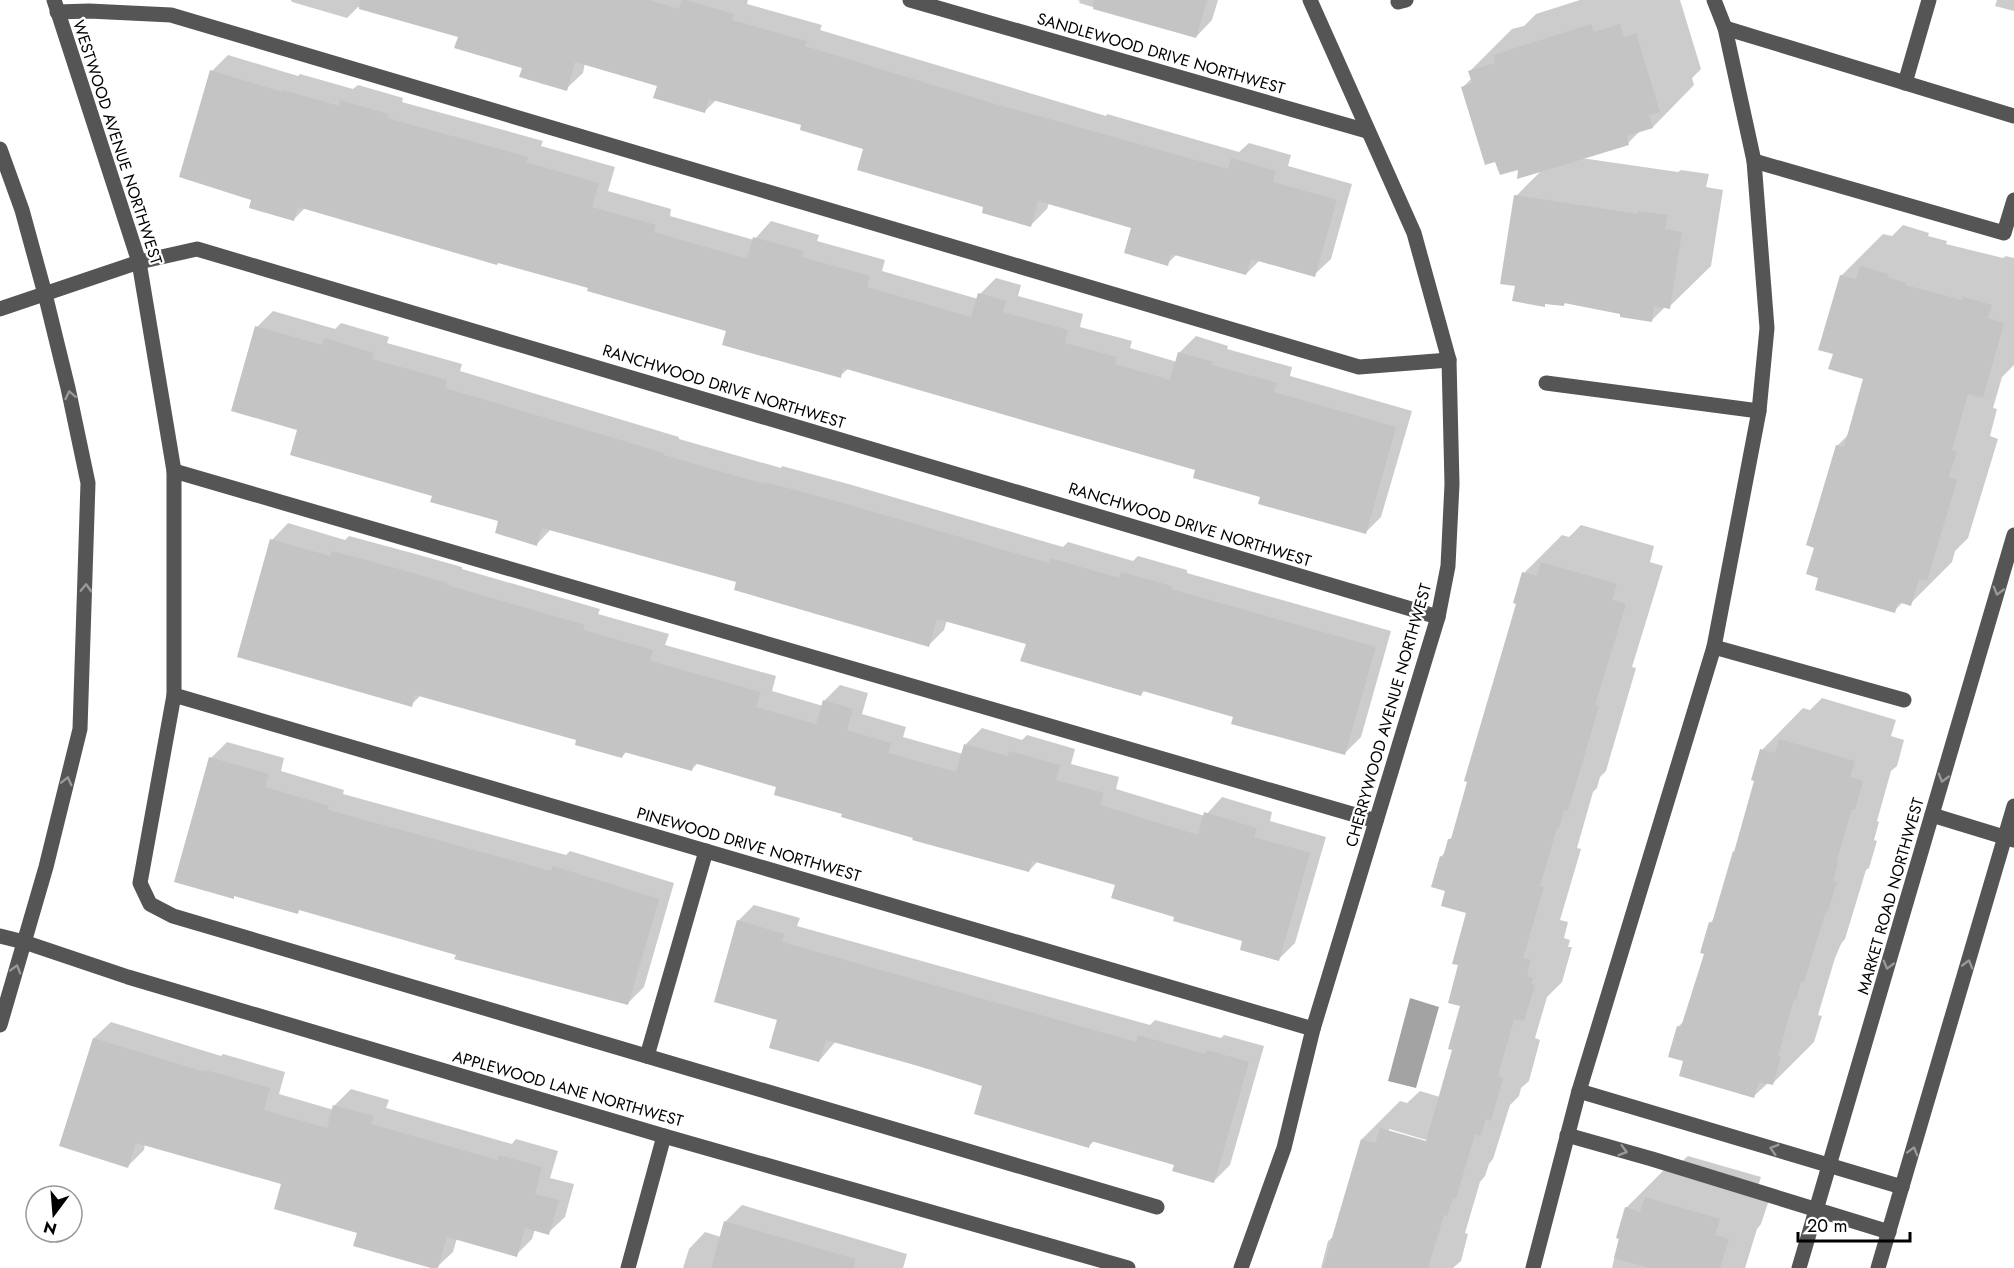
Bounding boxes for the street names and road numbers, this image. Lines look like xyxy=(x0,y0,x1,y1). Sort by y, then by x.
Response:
street label: SANDLEWOOD DRIVE NORTHWEST xyxy=(1034,7,1288,100)
street label: WESTWOOD AVENUE NORTHWEST xyxy=(67,17,168,268)
street label: RANCHWOOD DRIVE NORTHWEST xyxy=(600,339,848,435)
street label: RANCHWOOD DRIVE NORTHWEST xyxy=(1066,477,1314,573)
street label: CHERRYWOOD AVENUE NORTHWEST xyxy=(1340,580,1437,850)
street label: MARKET ROAD NORTHWEST xyxy=(1851,795,1930,997)
street label: PINEWOOD DRIVE NORTHWEST xyxy=(634,801,864,888)
street label: APPLEWOOD LANE NORTHWEST xyxy=(450,1045,686,1133)

